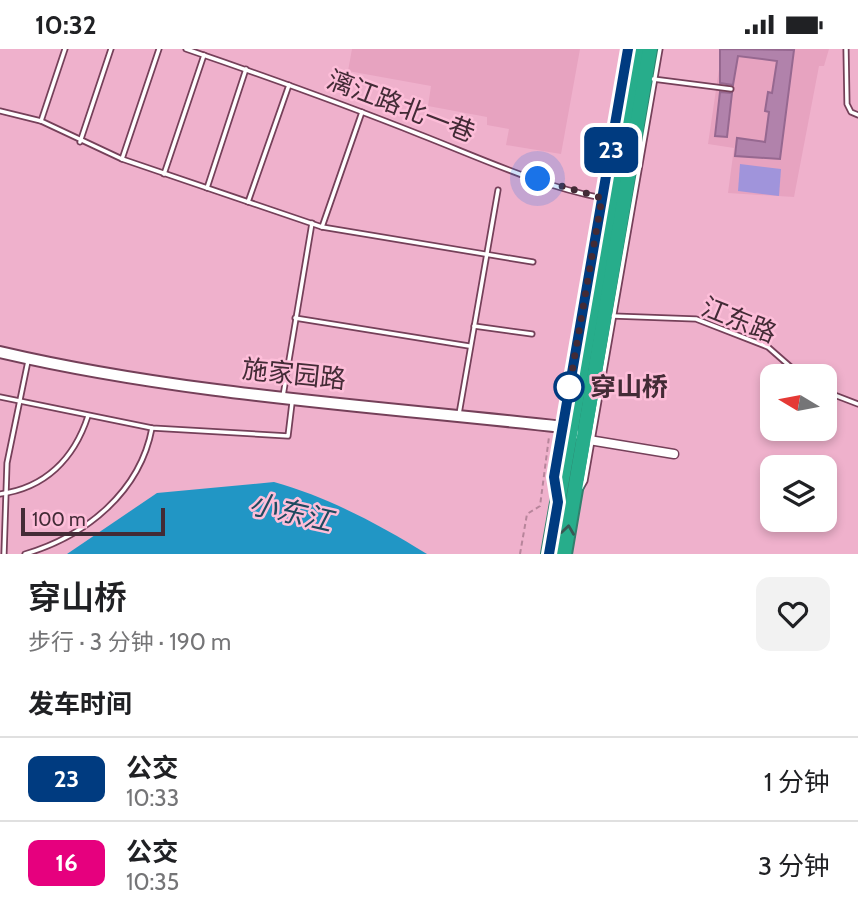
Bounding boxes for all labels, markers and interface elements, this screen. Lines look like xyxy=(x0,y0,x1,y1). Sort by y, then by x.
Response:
text: 10:32 xyxy=(35,9,97,41)
street label: 漓江路北一巷 xyxy=(322,63,480,149)
line badge: 23 xyxy=(580,127,642,173)
text: 23 xyxy=(598,135,624,164)
your location xyxy=(520,161,555,196)
street label: 江东路 xyxy=(697,291,781,349)
street label: 施家园路 xyxy=(241,353,347,395)
north arrow xyxy=(760,364,836,441)
map controls xyxy=(760,364,837,532)
place label: 穿山桥 xyxy=(590,371,668,403)
marker: 穿山桥 xyxy=(554,372,584,402)
button: layers xyxy=(760,455,837,532)
water label: 小东江 xyxy=(246,486,339,539)
scale bar xyxy=(21,505,164,537)
text: 100 m xyxy=(32,508,86,531)
one-way arrow xyxy=(560,524,575,535)
text: 穿山桥 xyxy=(28,577,127,617)
button: heart xyxy=(756,577,830,651)
text: 步行 · 3 分钟 · 190 m xyxy=(28,628,231,656)
text: 发车时间 xyxy=(28,688,132,720)
text: 公交 xyxy=(126,752,178,784)
text: 23 xyxy=(54,764,79,793)
text: 1 分钟 xyxy=(764,766,830,798)
text: 10:33 xyxy=(126,784,179,812)
text: 公交 xyxy=(126,836,178,868)
text: 16 xyxy=(55,848,78,877)
text: 3 分钟 xyxy=(758,850,830,882)
text: 10:35 xyxy=(126,868,179,896)

